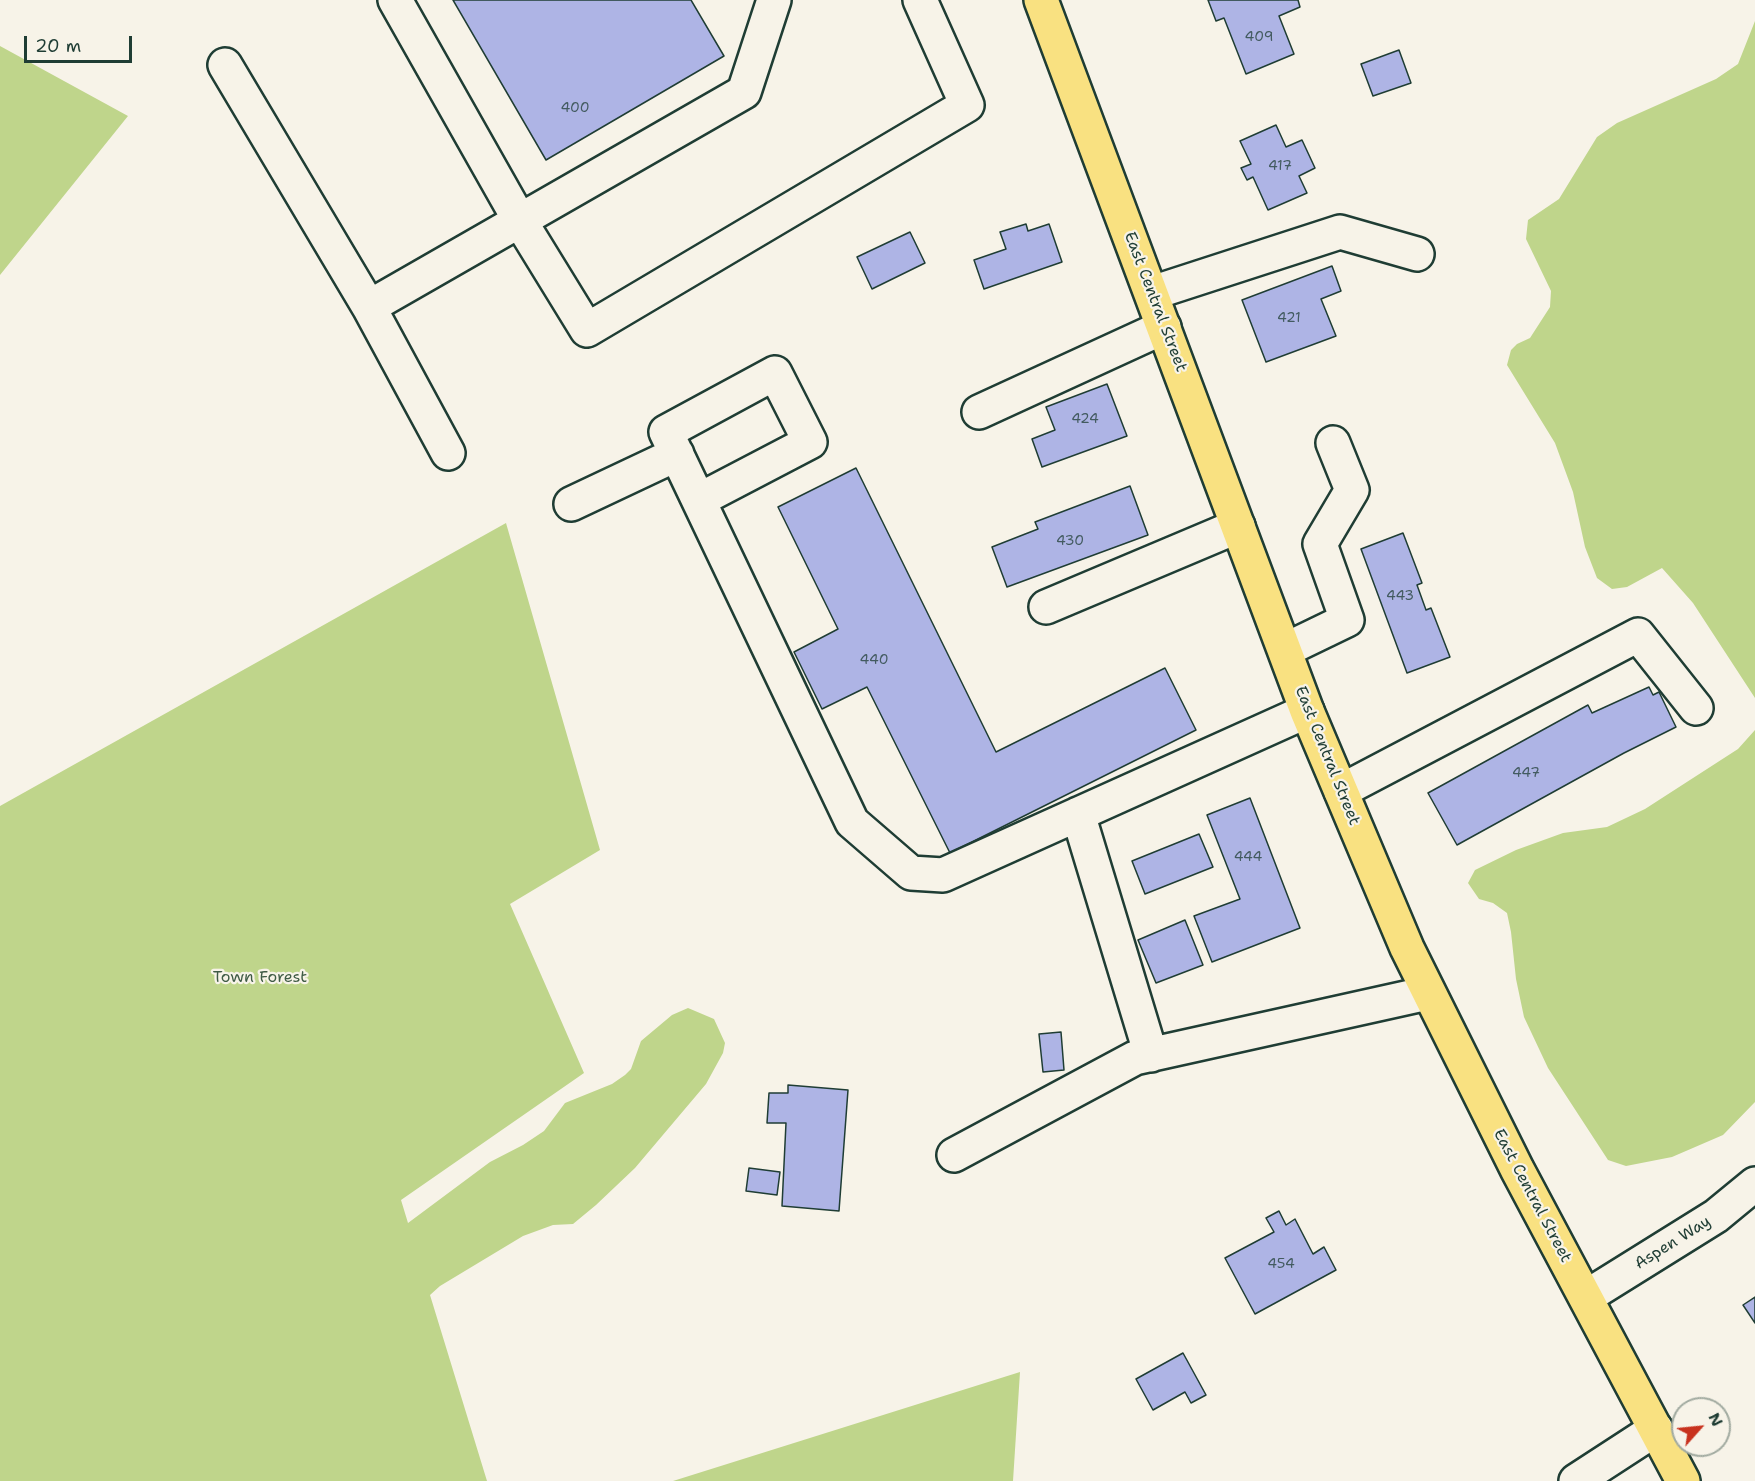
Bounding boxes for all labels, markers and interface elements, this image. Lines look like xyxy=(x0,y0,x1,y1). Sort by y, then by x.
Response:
scale bar xyxy=(27,24,135,62)
house number: 409 xyxy=(1245,29,1273,45)
text: 20 m xyxy=(35,34,81,58)
house number: 400 xyxy=(560,100,590,116)
house number: 417 xyxy=(1268,158,1292,174)
street label: East Central Street xyxy=(1119,229,1191,375)
house number: 421 xyxy=(1277,310,1301,326)
house number: 424 xyxy=(1071,411,1099,427)
house number: 430 xyxy=(1056,533,1084,549)
house number: 443 xyxy=(1386,588,1414,604)
house number: 440 xyxy=(860,652,888,668)
street label: East Central Street xyxy=(1290,684,1364,828)
house number: 447 xyxy=(1512,765,1540,781)
house number: 444 xyxy=(1234,849,1262,865)
park label: Town Forest xyxy=(213,968,307,988)
street label: East Central Street xyxy=(1489,1126,1575,1266)
street label: Aspen Way xyxy=(1631,1212,1715,1274)
house number: 454 xyxy=(1267,1256,1295,1272)
north arrow xyxy=(1671,1397,1731,1457)
text: N xyxy=(1703,1409,1728,1430)

